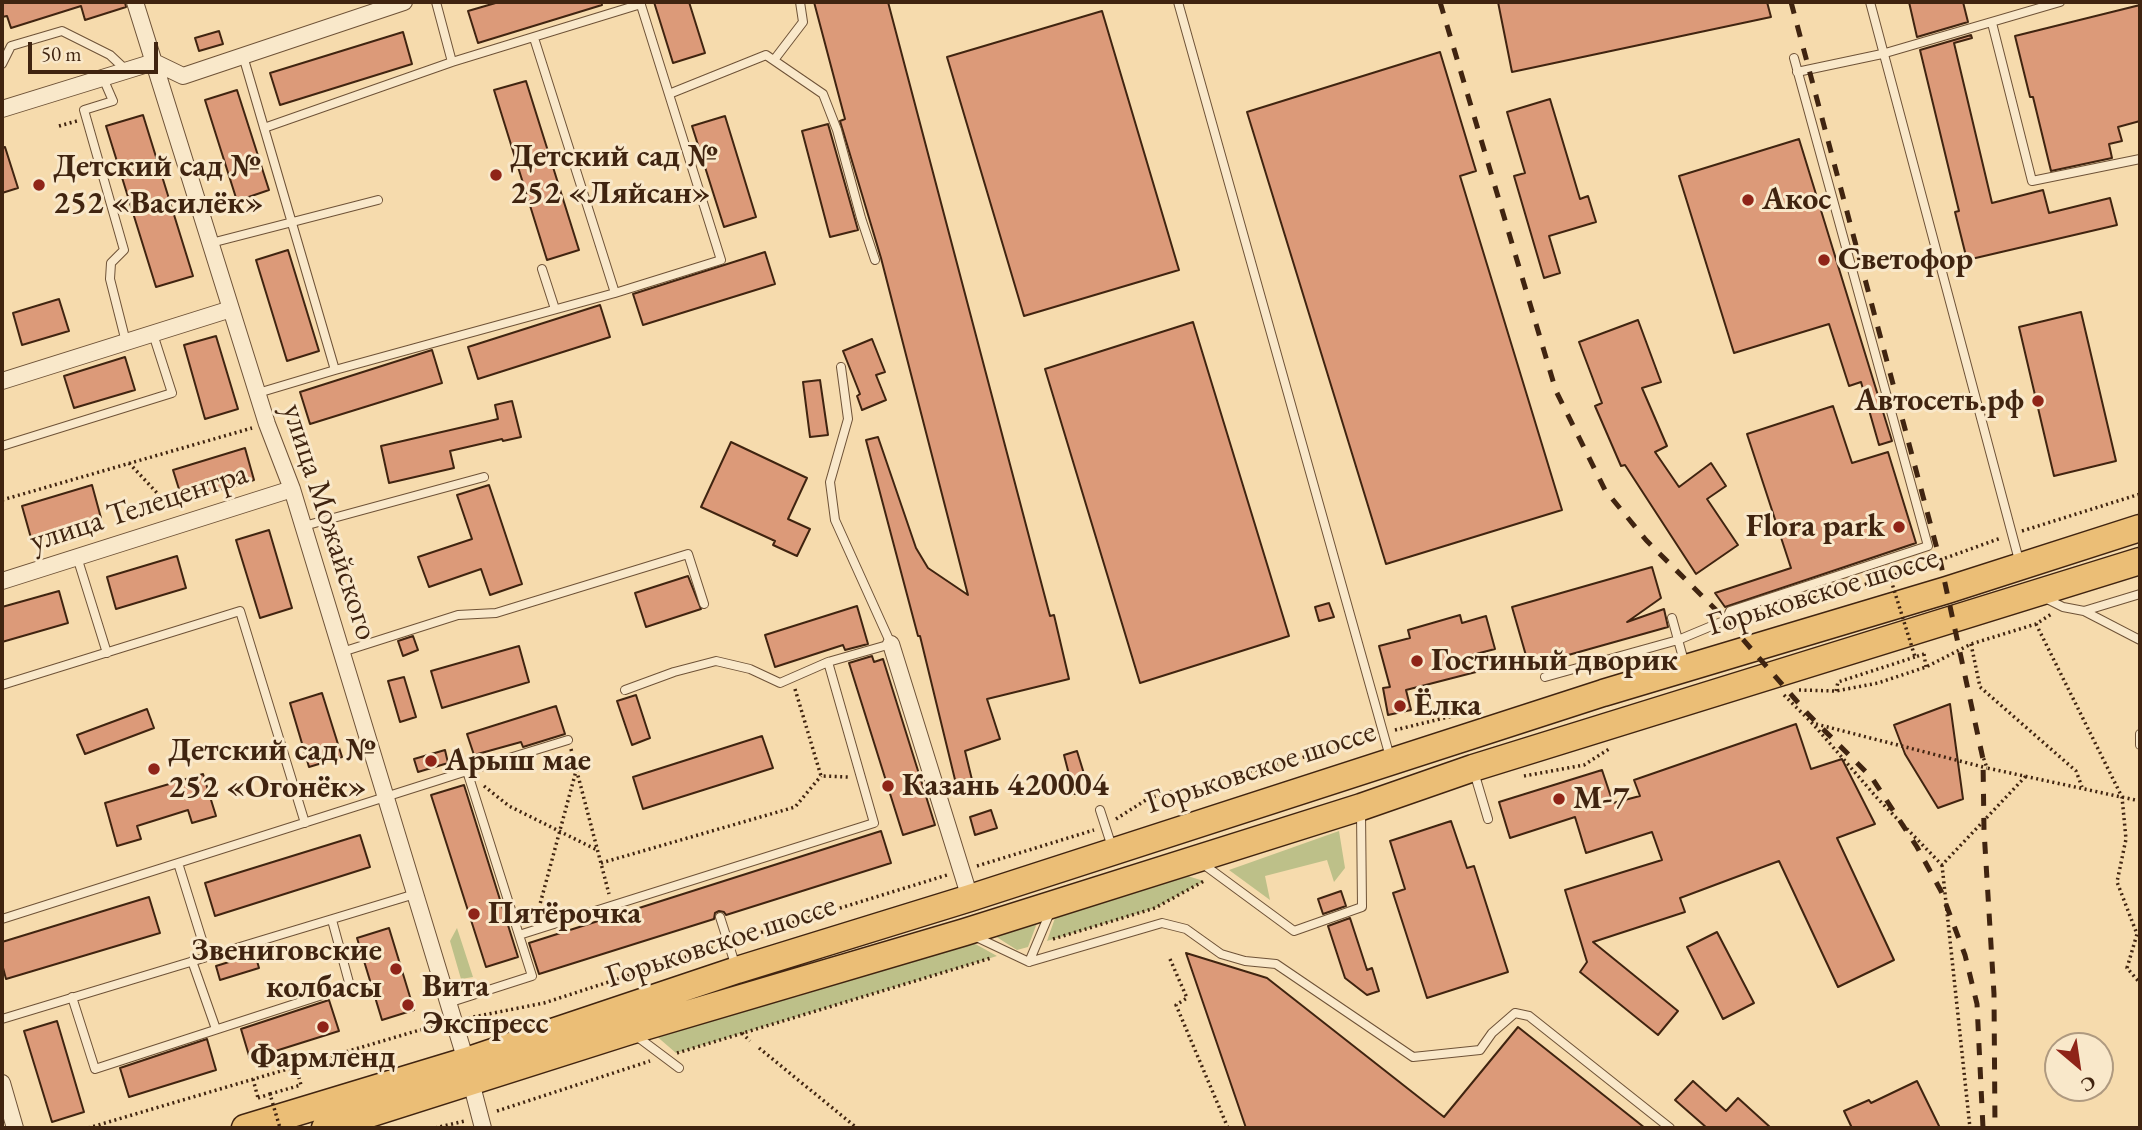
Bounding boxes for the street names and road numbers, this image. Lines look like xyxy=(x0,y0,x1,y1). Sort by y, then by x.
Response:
street label: улица Можайского xyxy=(273,399,385,645)
street label: улица Телецентра xyxy=(25,455,253,561)
street label: Горьковское шоссе xyxy=(1703,539,1943,645)
street label: Горьковское шоссе xyxy=(1141,713,1381,823)
street label: Горьковское шоссе xyxy=(601,887,841,997)

